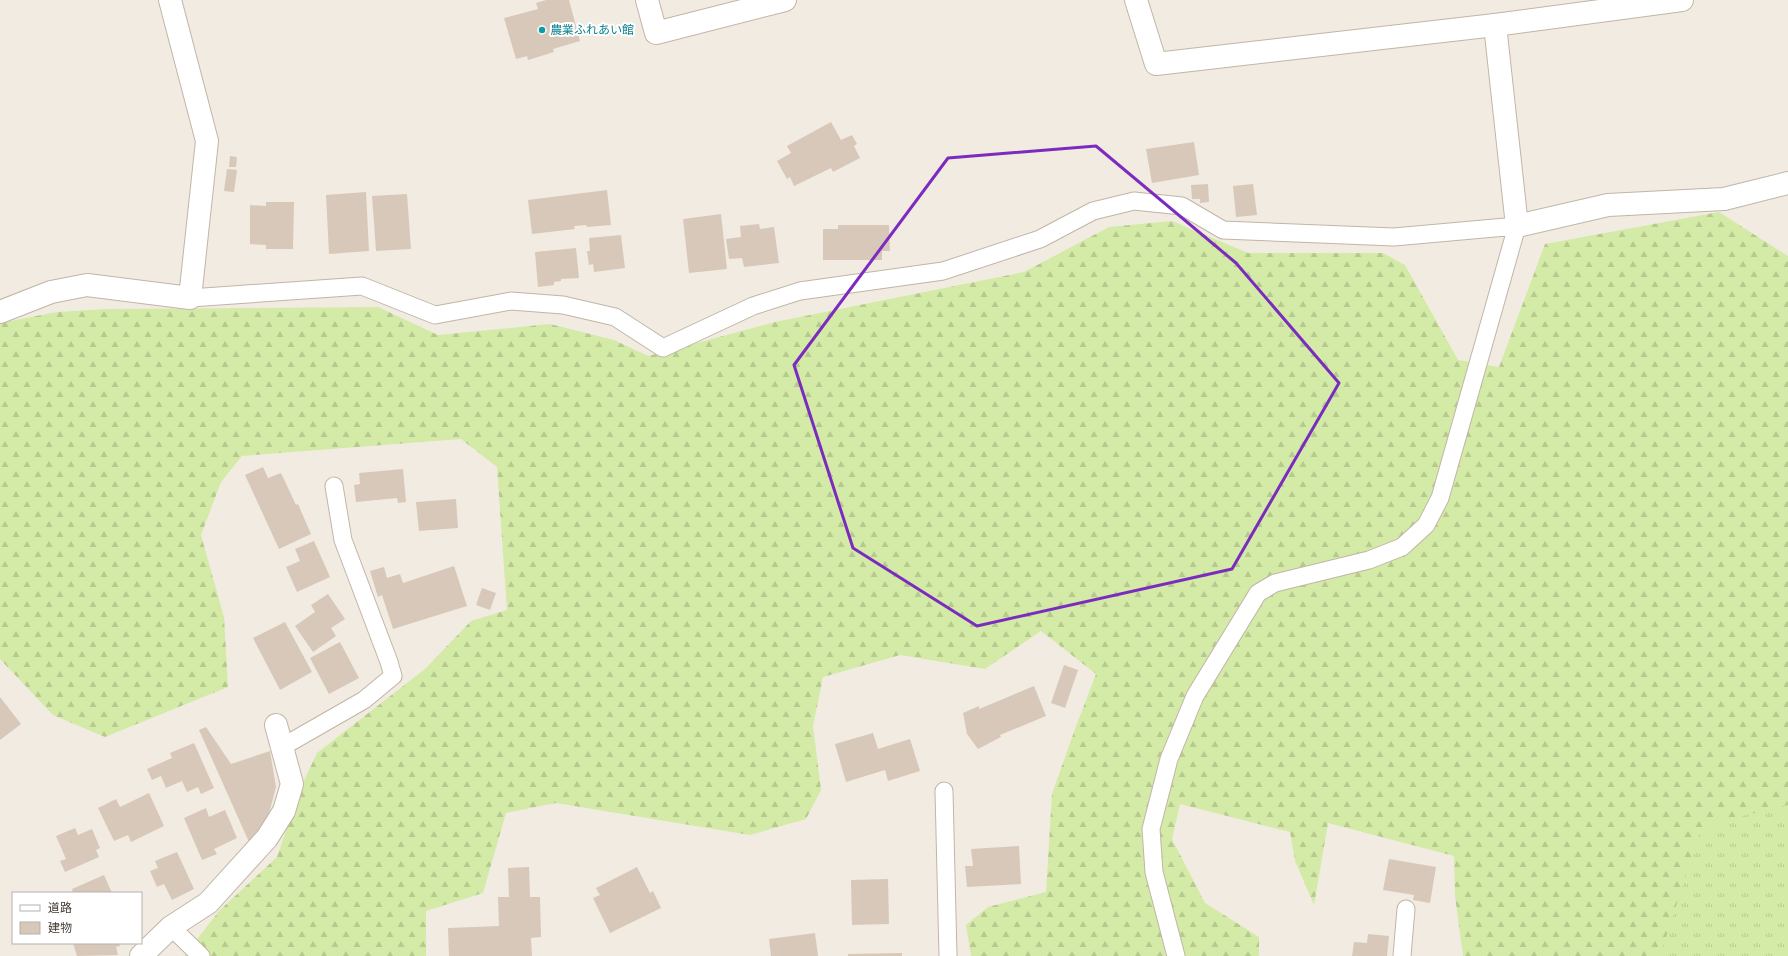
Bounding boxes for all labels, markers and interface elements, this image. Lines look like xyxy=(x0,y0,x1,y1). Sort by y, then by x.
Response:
place label: 農業ふれあい館 xyxy=(550,23,634,36)
marker: 農業ふれあい館 xyxy=(537,25,547,35)
legend xyxy=(12,892,142,944)
text: 道路 xyxy=(48,901,72,914)
text: 建物 xyxy=(48,921,72,934)

